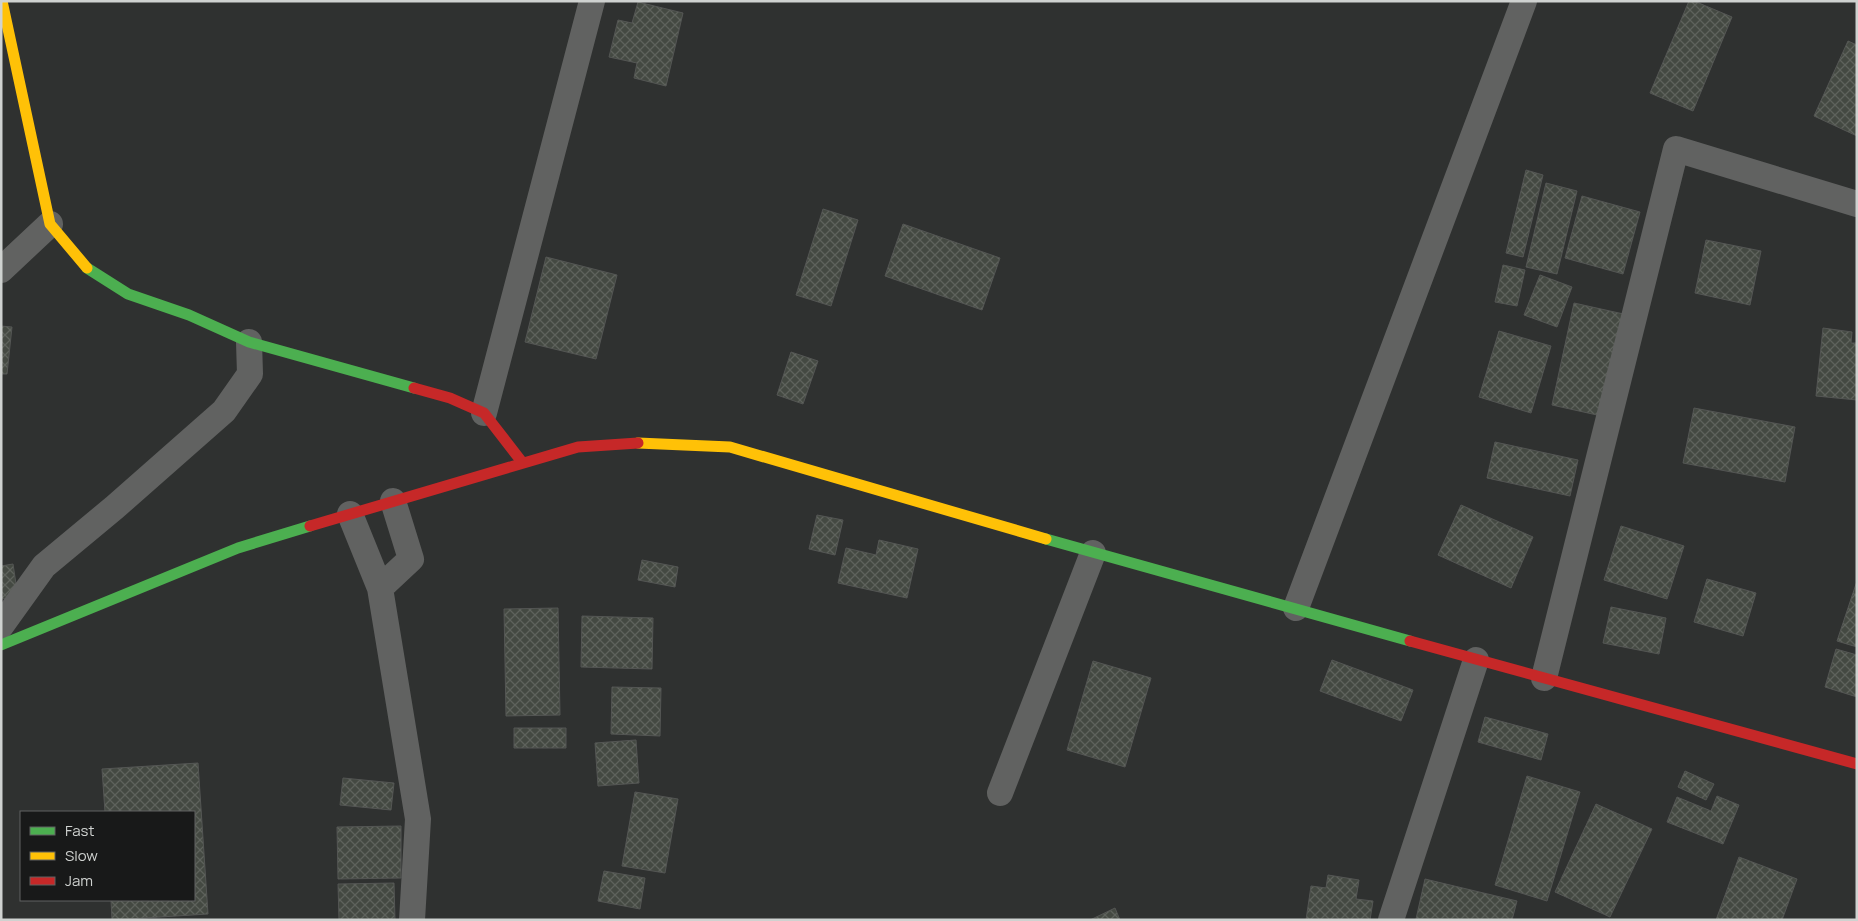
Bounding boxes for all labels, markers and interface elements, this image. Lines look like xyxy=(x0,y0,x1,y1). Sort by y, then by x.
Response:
legend xyxy=(20,811,195,901)
text: Fast xyxy=(65,820,94,841)
text: Slow xyxy=(65,845,98,866)
text: Jam xyxy=(65,870,93,891)

